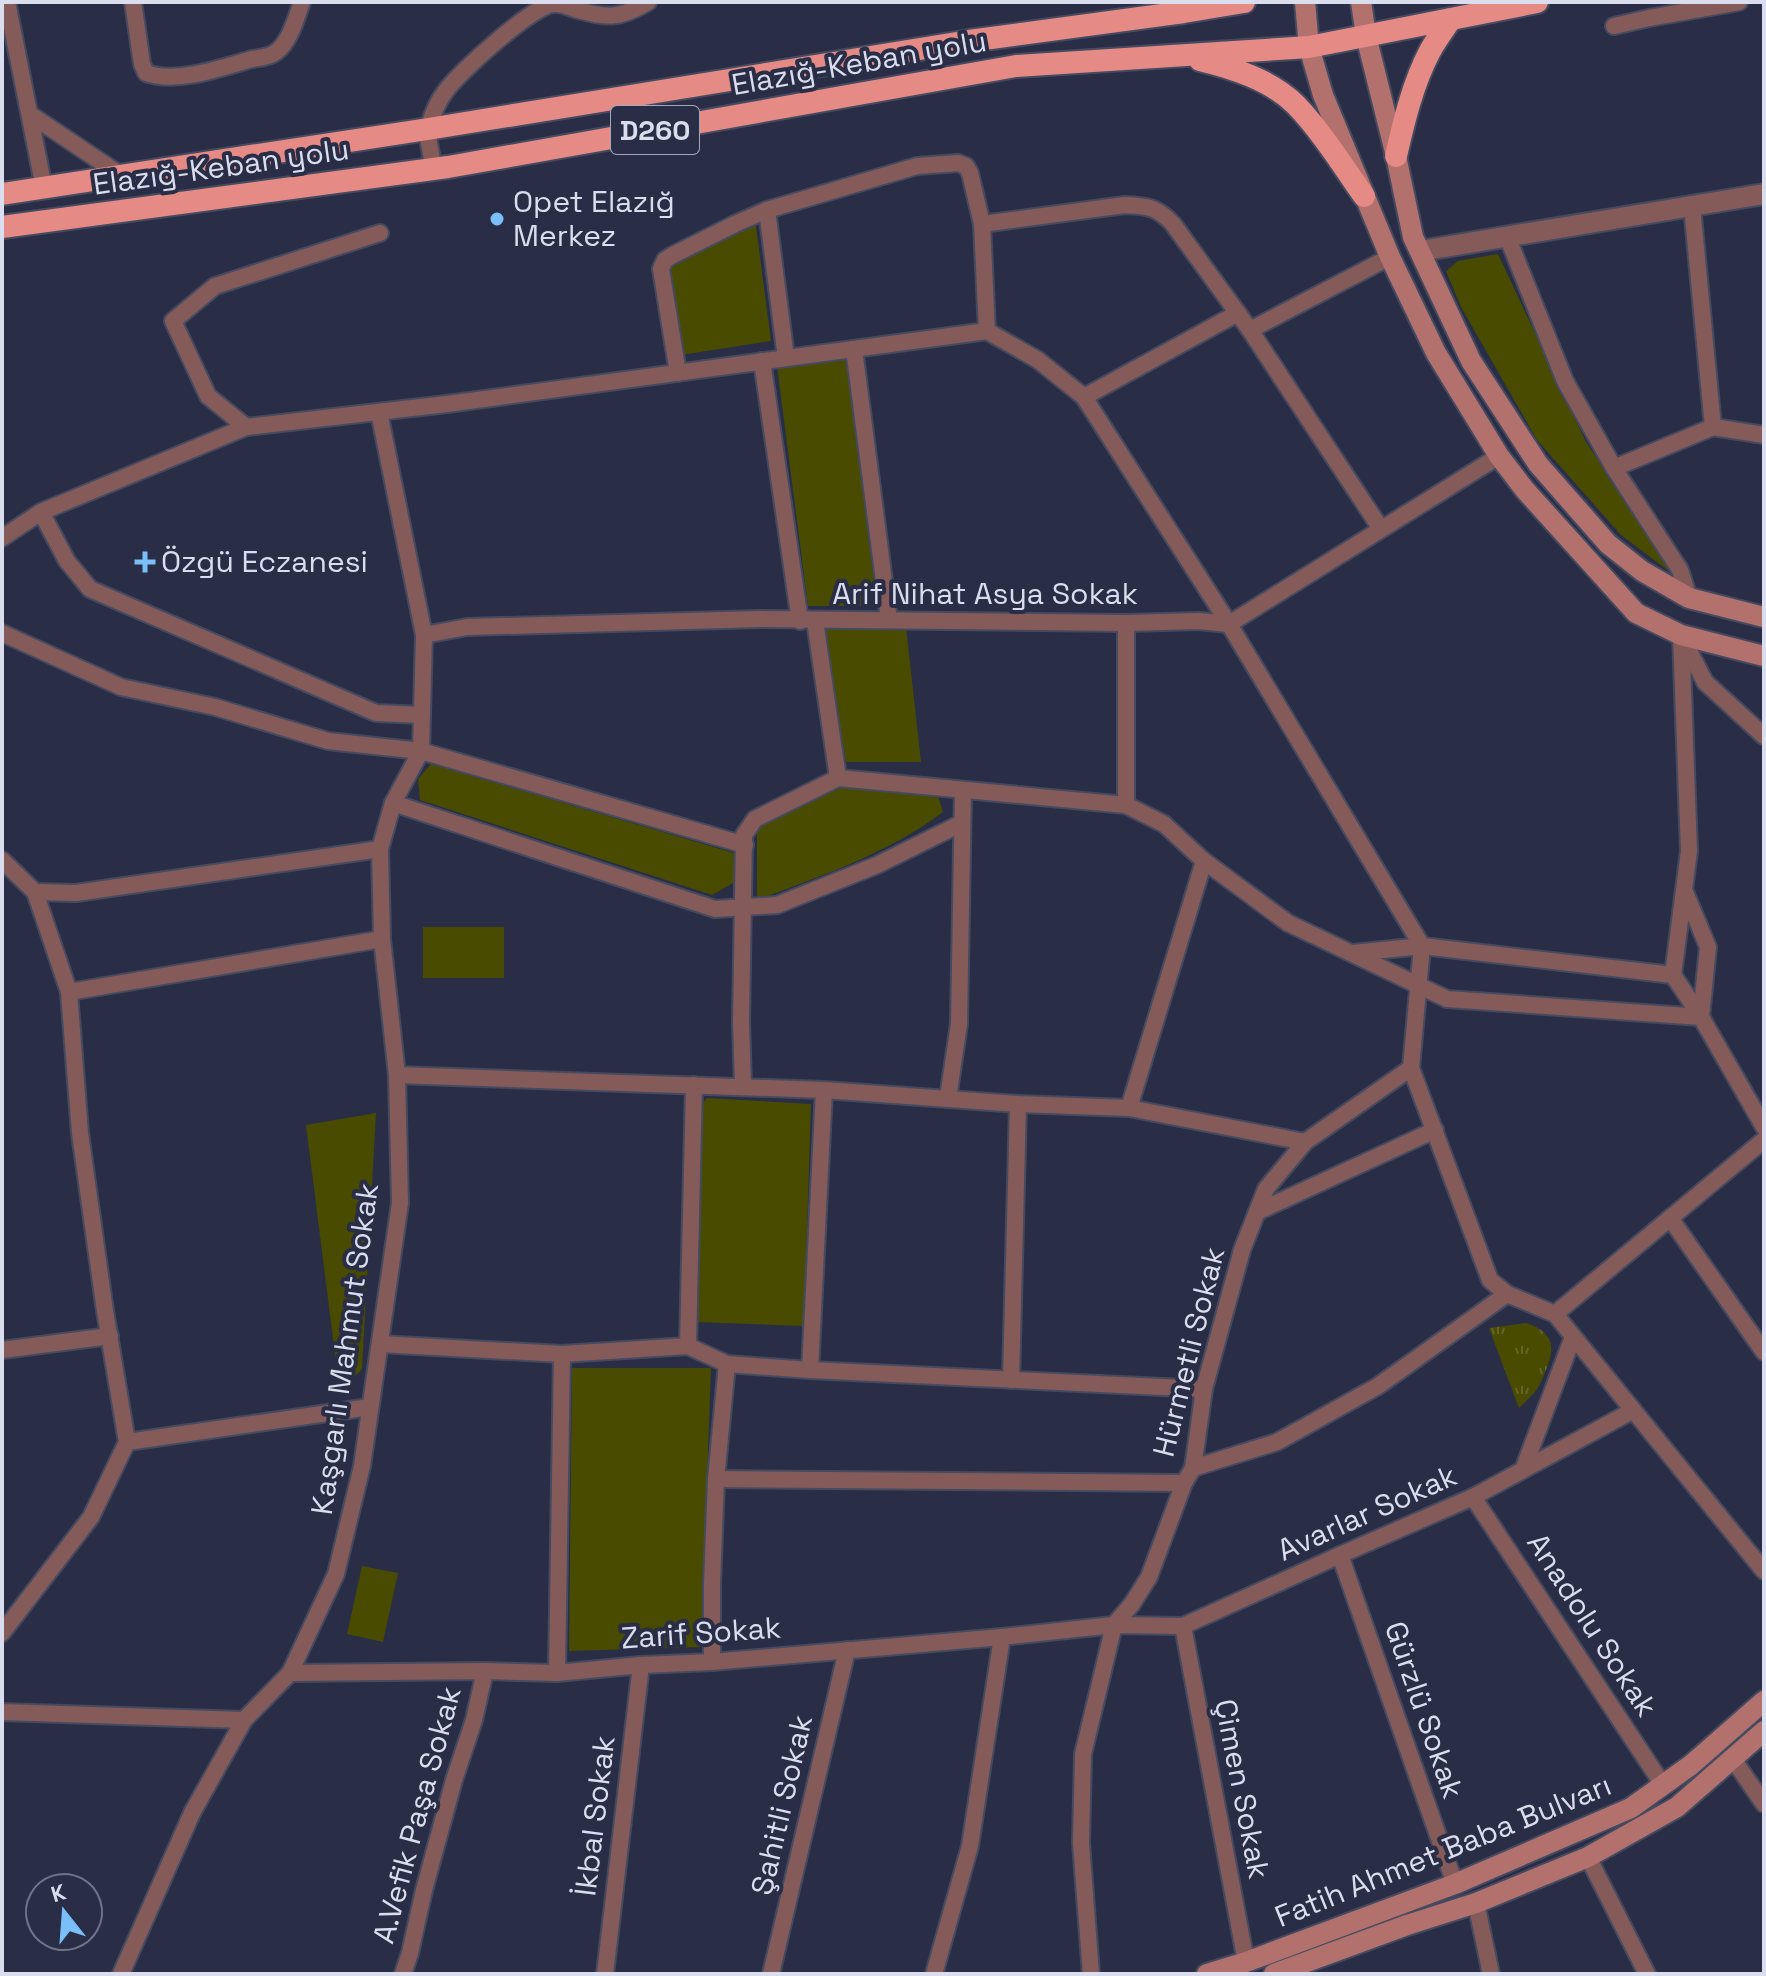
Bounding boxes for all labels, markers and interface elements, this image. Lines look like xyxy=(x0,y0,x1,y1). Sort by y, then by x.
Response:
street label: Elazığ-Keban yolu xyxy=(728,21,989,104)
road number: D260 xyxy=(611,106,699,154)
street label: Elazığ-Keban yolu xyxy=(90,129,351,204)
place label: Opet Elazığ Merkez xyxy=(513,182,675,255)
marker: Opet Elazığ Merkez xyxy=(488,210,506,228)
place label: Özgü Eczanesi xyxy=(161,542,368,581)
marker: Özgü Eczanesi xyxy=(136,553,154,571)
street label: Arif Nihat Asya Sokak xyxy=(832,574,1138,613)
street label: Kaşgarlı Mahmut Sokak xyxy=(302,1181,387,1517)
street label: Hürmetli Sokak xyxy=(1144,1243,1233,1461)
street label: Avarlar Sokak xyxy=(1271,1456,1463,1569)
street label: Anadolu Sokak xyxy=(1518,1525,1666,1724)
street label: Zarif Sokak xyxy=(620,1607,782,1658)
street label: Gürzlü Sokak xyxy=(1376,1616,1473,1803)
street label: A.Vefik Paşa Sokak xyxy=(364,1682,470,1947)
street label: Çimen Sokak xyxy=(1206,1696,1279,1882)
street label: Şahitli Sokak xyxy=(742,1711,821,1899)
street label: İkbal Sokak xyxy=(565,1734,624,1898)
street label: Fatih Ahmet Baba Bulvarı xyxy=(1269,1765,1617,1936)
north arrow xyxy=(24,1872,104,1952)
text: K xyxy=(47,1877,69,1908)

